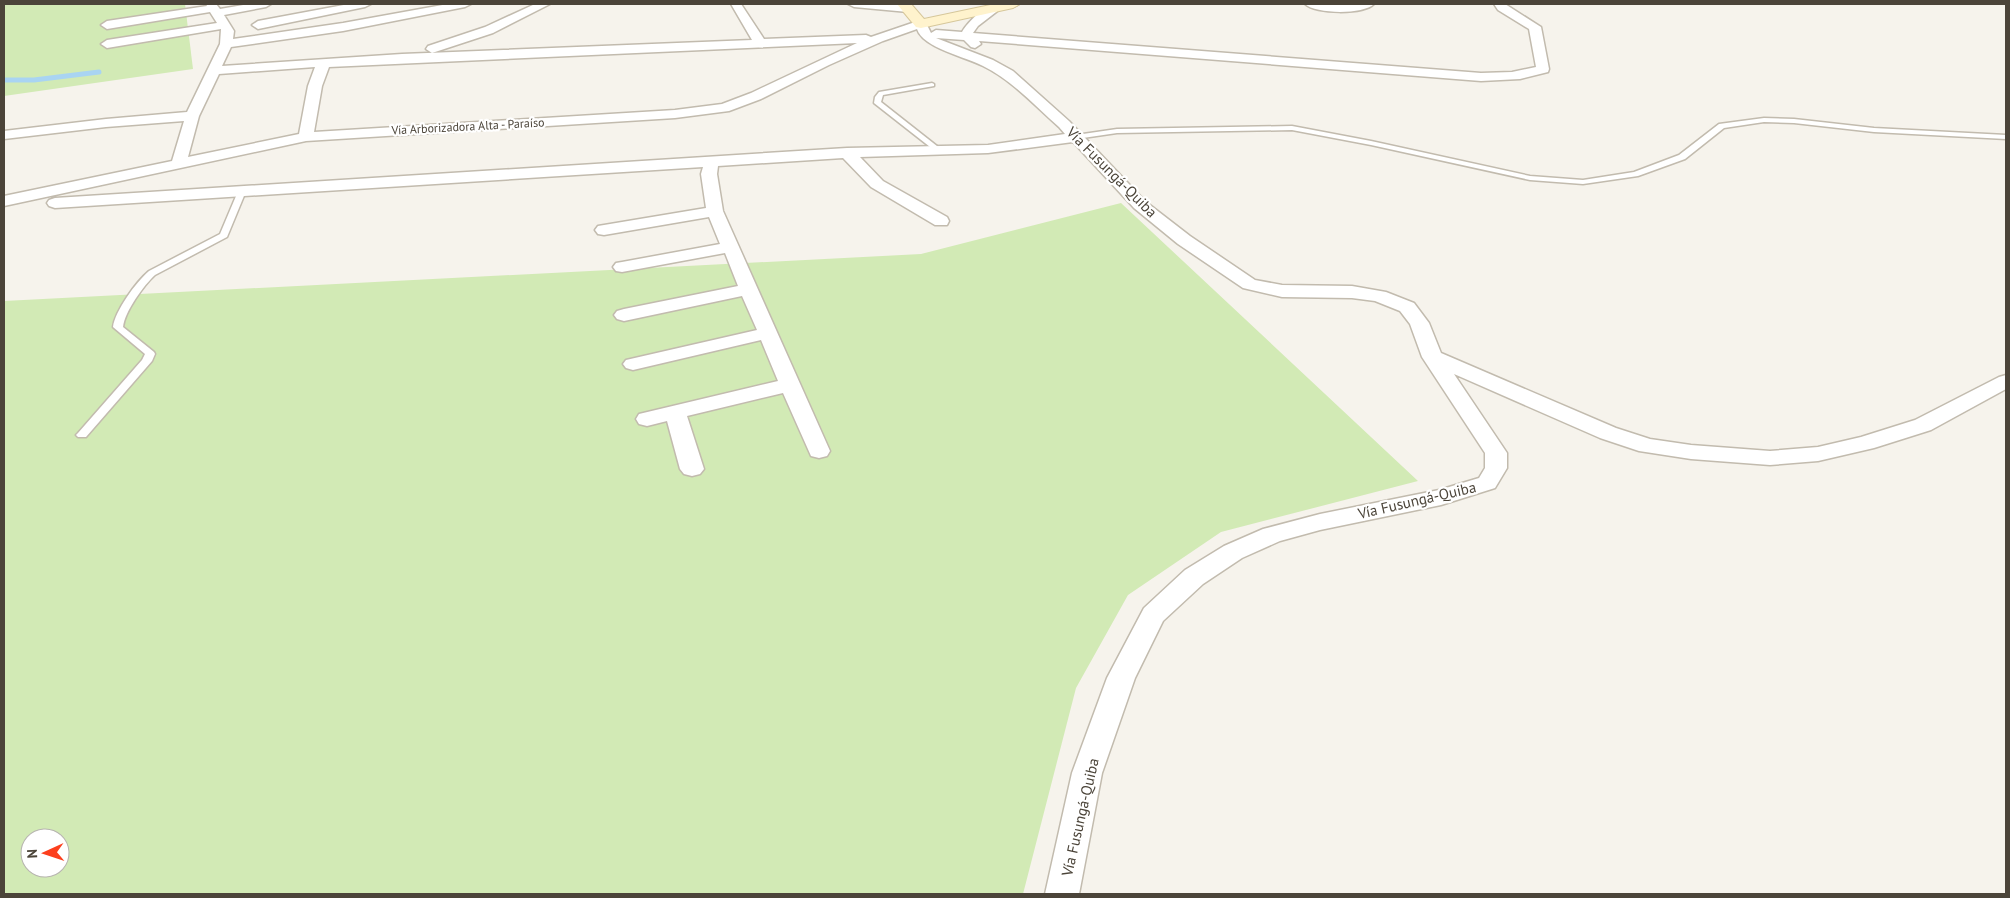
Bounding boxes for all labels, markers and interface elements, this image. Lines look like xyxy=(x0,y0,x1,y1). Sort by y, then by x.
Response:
street label: Vía Arborizadora Alta - Paraíso xyxy=(390,115,545,138)
street label: Vía Fusungá-Quiba xyxy=(1062,122,1161,221)
street label: Vía Fusungá-Quiba xyxy=(1355,477,1478,523)
street label: Vía Fusungá-Quiba xyxy=(1057,756,1103,879)
north arrow xyxy=(20,828,70,878)
text: N xyxy=(23,849,41,859)

